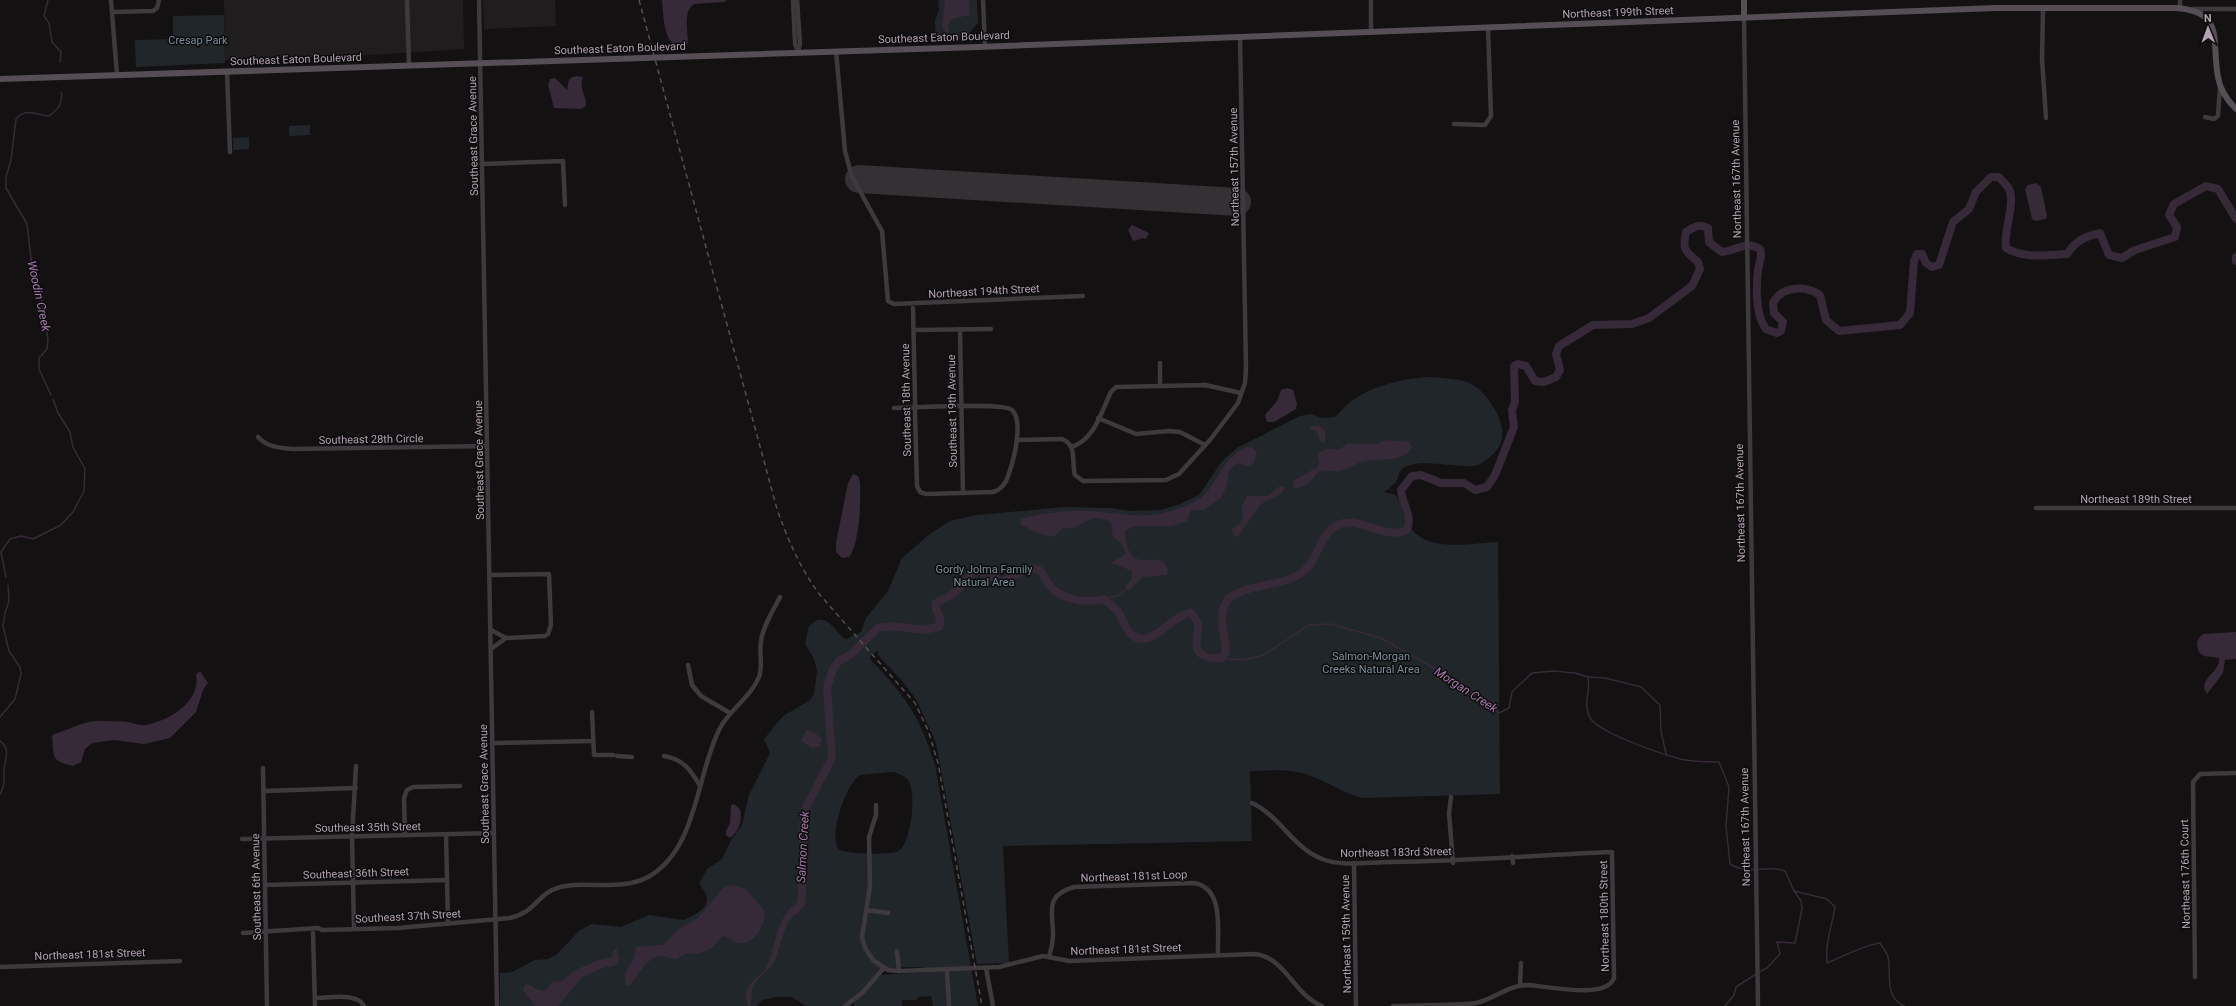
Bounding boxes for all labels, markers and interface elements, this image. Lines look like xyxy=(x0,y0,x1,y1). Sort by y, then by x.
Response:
street label: Northeast 199th Street xyxy=(1562,4,1674,21)
north arrow xyxy=(2188,8,2228,48)
text: N xyxy=(2204,12,2212,25)
street label: Southeast Eaton Boulevard xyxy=(878,29,1010,46)
park label: Cresap Park xyxy=(168,34,228,47)
street label: Southeast Eaton Boulevard xyxy=(554,40,686,57)
street label: Southeast Eaton Boulevard xyxy=(230,51,362,68)
street label: Southeast Grace Avenue xyxy=(466,76,481,196)
street label: Northeast 157th Avenue xyxy=(1227,107,1242,226)
street label: Northeast 167th Avenue xyxy=(1729,119,1744,238)
water label: Woodin Creek xyxy=(25,259,54,334)
street label: Northeast 194th Street xyxy=(928,282,1040,301)
street label: Southeast 18th Avenue xyxy=(899,343,914,457)
street label: Southeast 19th Avenue xyxy=(945,354,960,468)
street label: Southeast Grace Avenue xyxy=(472,400,487,520)
street label: Southeast 28th Circle xyxy=(318,432,424,447)
street label: Northeast 167th Avenue xyxy=(1733,443,1748,562)
street label: Northeast 189th Street xyxy=(2080,493,2192,506)
park label: Gordy Jolma Family Natural Area xyxy=(936,563,1033,589)
park label: Salmon-Morgan Creeks Natural Area xyxy=(1322,650,1420,676)
water label: Morgan Creek xyxy=(1432,664,1501,716)
street label: Southeast Grace Avenue xyxy=(477,724,492,844)
street label: Northeast 167th Avenue xyxy=(1738,767,1753,886)
water label: Salmon Creek xyxy=(794,810,812,883)
street label: Northeast 176th Court xyxy=(2178,819,2193,929)
street label: Southeast 35th Street xyxy=(315,820,422,835)
street label: Southeast 6th Avenue xyxy=(249,833,264,941)
street label: Northeast 183rd Street xyxy=(1340,845,1452,860)
street label: Northeast 180th Street xyxy=(1597,860,1612,972)
street label: Southeast 36th Street xyxy=(303,865,410,882)
street label: Northeast 181st Loop xyxy=(1080,868,1188,885)
street label: Northeast 159th Avenue xyxy=(1339,874,1354,993)
street label: Southeast 37th Street xyxy=(355,907,462,926)
street label: Northeast 181st Street xyxy=(1070,941,1182,958)
street label: Northeast 181st Street xyxy=(34,946,146,963)

